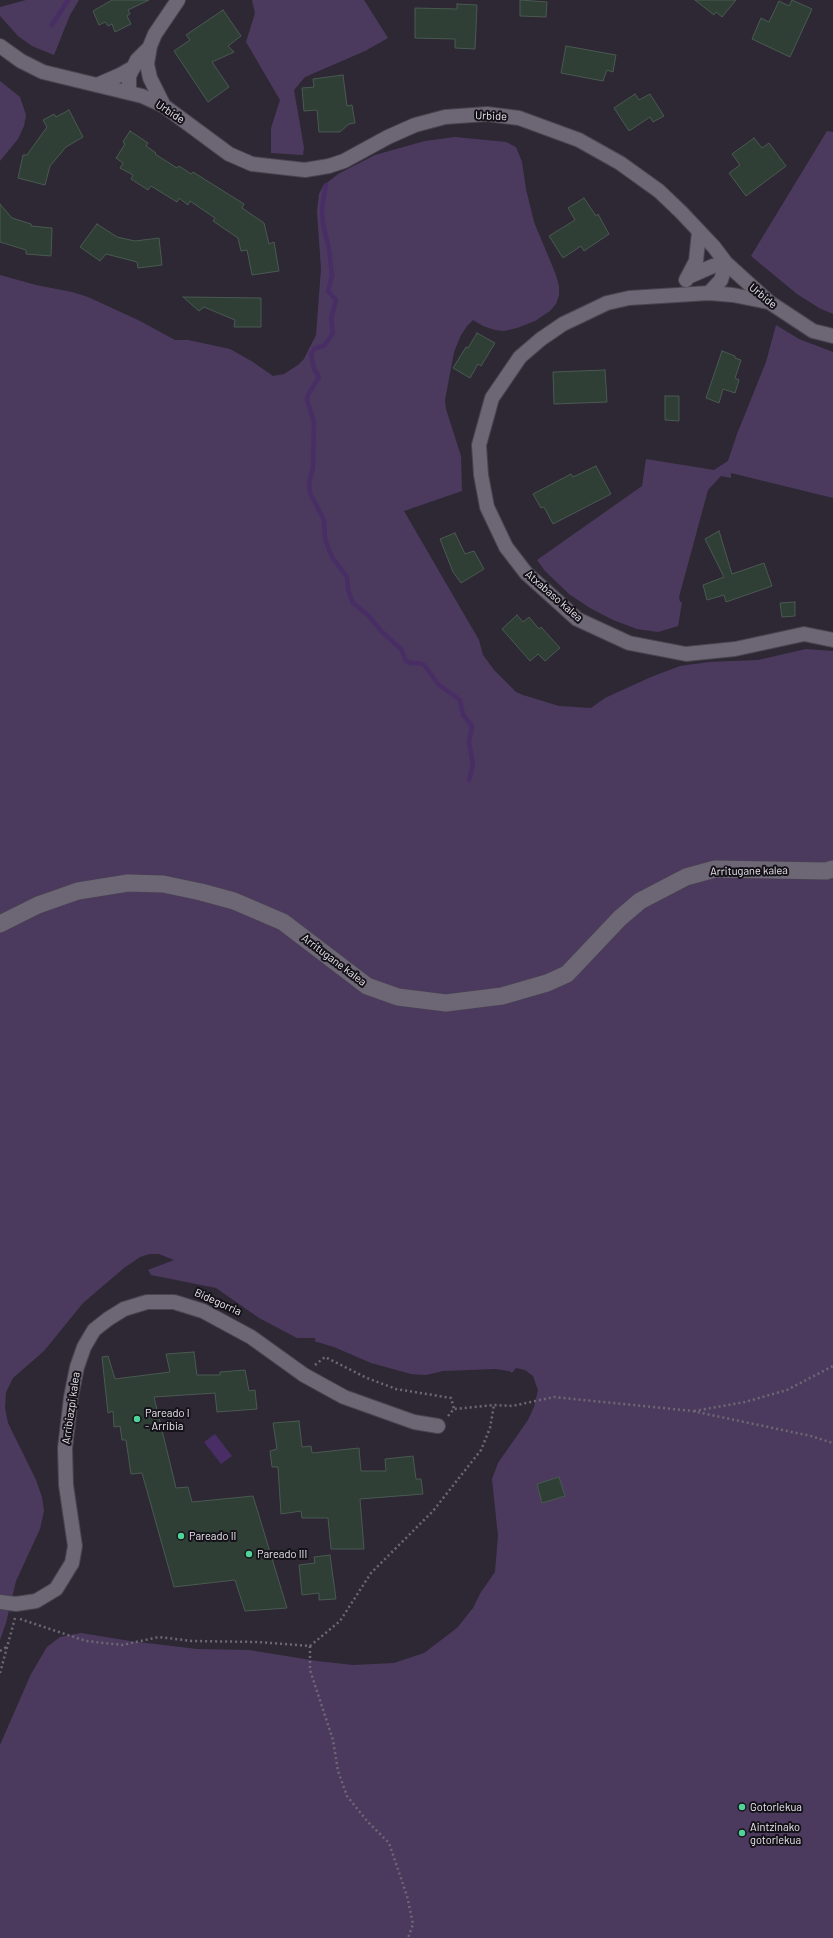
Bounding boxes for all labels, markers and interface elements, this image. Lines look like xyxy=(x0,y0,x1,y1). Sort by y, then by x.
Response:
street label: Urbide xyxy=(153,98,187,126)
street label: Urbide xyxy=(475,109,507,123)
street label: Urbide xyxy=(746,281,780,311)
street label: Atxabaso kalea xyxy=(523,568,585,624)
street label: Arritugane kalea xyxy=(710,864,788,878)
street label: Arritugane kalea xyxy=(299,931,369,989)
street label: Bidegorria xyxy=(193,1286,243,1318)
street label: Arribiazpi kalea xyxy=(59,1371,83,1445)
place label: Pareado I - Arribia xyxy=(145,1406,190,1432)
marker: Pareado I - Arribia xyxy=(132,1414,142,1424)
place label: Pareado II xyxy=(189,1529,236,1543)
marker: Pareado II xyxy=(176,1531,186,1541)
place label: Pareado III xyxy=(257,1547,307,1561)
marker: Pareado III xyxy=(244,1549,254,1559)
place label: Gotorlekua xyxy=(750,1800,802,1814)
marker: Gotorlekua xyxy=(737,1802,747,1812)
place label: Aintzinako gotorlekua xyxy=(750,1820,801,1846)
marker: Aintzinako gotorlekua xyxy=(737,1828,747,1838)

